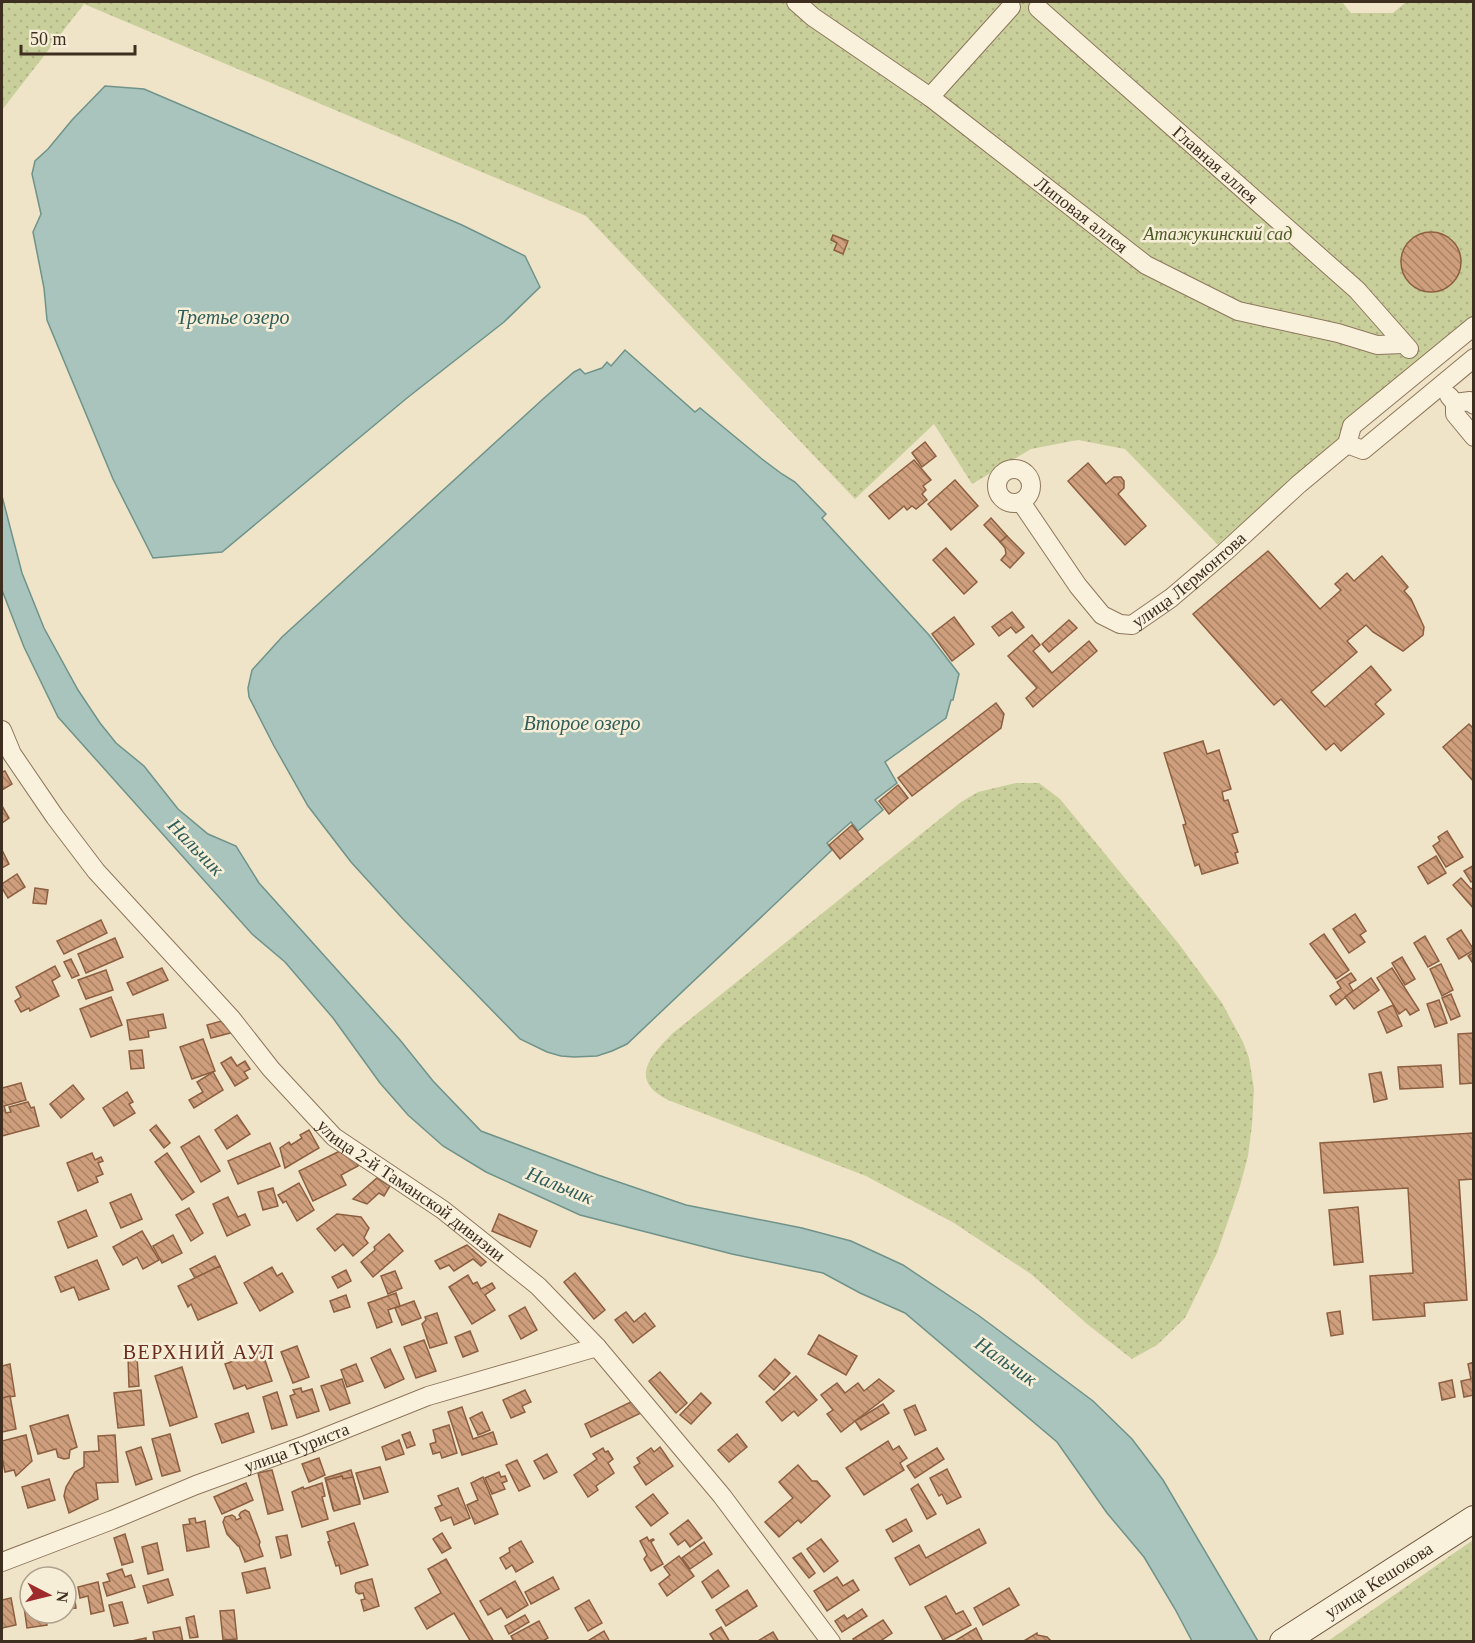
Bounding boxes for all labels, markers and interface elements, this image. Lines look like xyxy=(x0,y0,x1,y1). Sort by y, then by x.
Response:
scale bar xyxy=(21,18,135,56)
text: 50 m xyxy=(30,29,67,49)
street label: Главная аллея xyxy=(1169,122,1262,208)
street label: Липовая аллея xyxy=(1031,172,1132,257)
park label: Атажукинский сад xyxy=(1143,224,1292,244)
water label: Третье озеро xyxy=(176,306,290,329)
street label: улица Лермонтова xyxy=(1128,528,1250,632)
water label: Второе озеро xyxy=(523,712,641,735)
water label: Нальчик xyxy=(163,813,229,880)
street label: улица 2-й Таманской дивизии xyxy=(313,1115,509,1266)
water label: Нальчик xyxy=(522,1161,597,1209)
water label: Нальчик xyxy=(970,1331,1042,1391)
district label: ВЕРХНИЙ АУЛ xyxy=(123,1341,275,1363)
street label: улица Туриста xyxy=(241,1419,352,1477)
street label: улица Кешокова xyxy=(1321,1538,1437,1622)
north arrow xyxy=(18,1565,78,1625)
text: N xyxy=(53,1590,72,1604)

